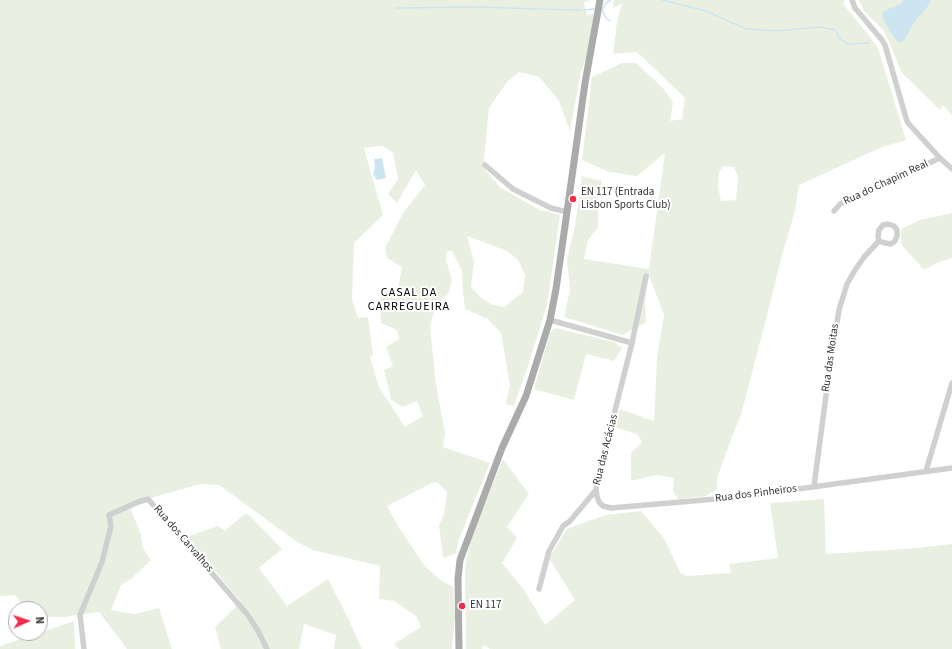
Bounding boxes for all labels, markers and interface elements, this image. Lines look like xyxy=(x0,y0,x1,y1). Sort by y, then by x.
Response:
street label: Rua do Chapim Real xyxy=(842,158,930,208)
place label: EN 117 (Entrada Lisbon Sports Club) xyxy=(581,186,671,212)
marker: EN 117 (Entrada Lisbon Sports Club) xyxy=(568,194,578,204)
district label: CASAL DA CARREGUEIRA xyxy=(368,286,450,314)
street label: Rua das Moitas xyxy=(820,323,842,393)
street label: Rua das Acácias xyxy=(591,413,621,487)
street label: Rua dos Pinheiros xyxy=(714,482,798,506)
street label: Rua dos Carvalhos xyxy=(150,503,216,575)
place label: EN 117 xyxy=(470,599,502,613)
north arrow xyxy=(8,601,48,641)
marker: EN 117 xyxy=(457,601,467,611)
text: N xyxy=(32,616,47,624)

